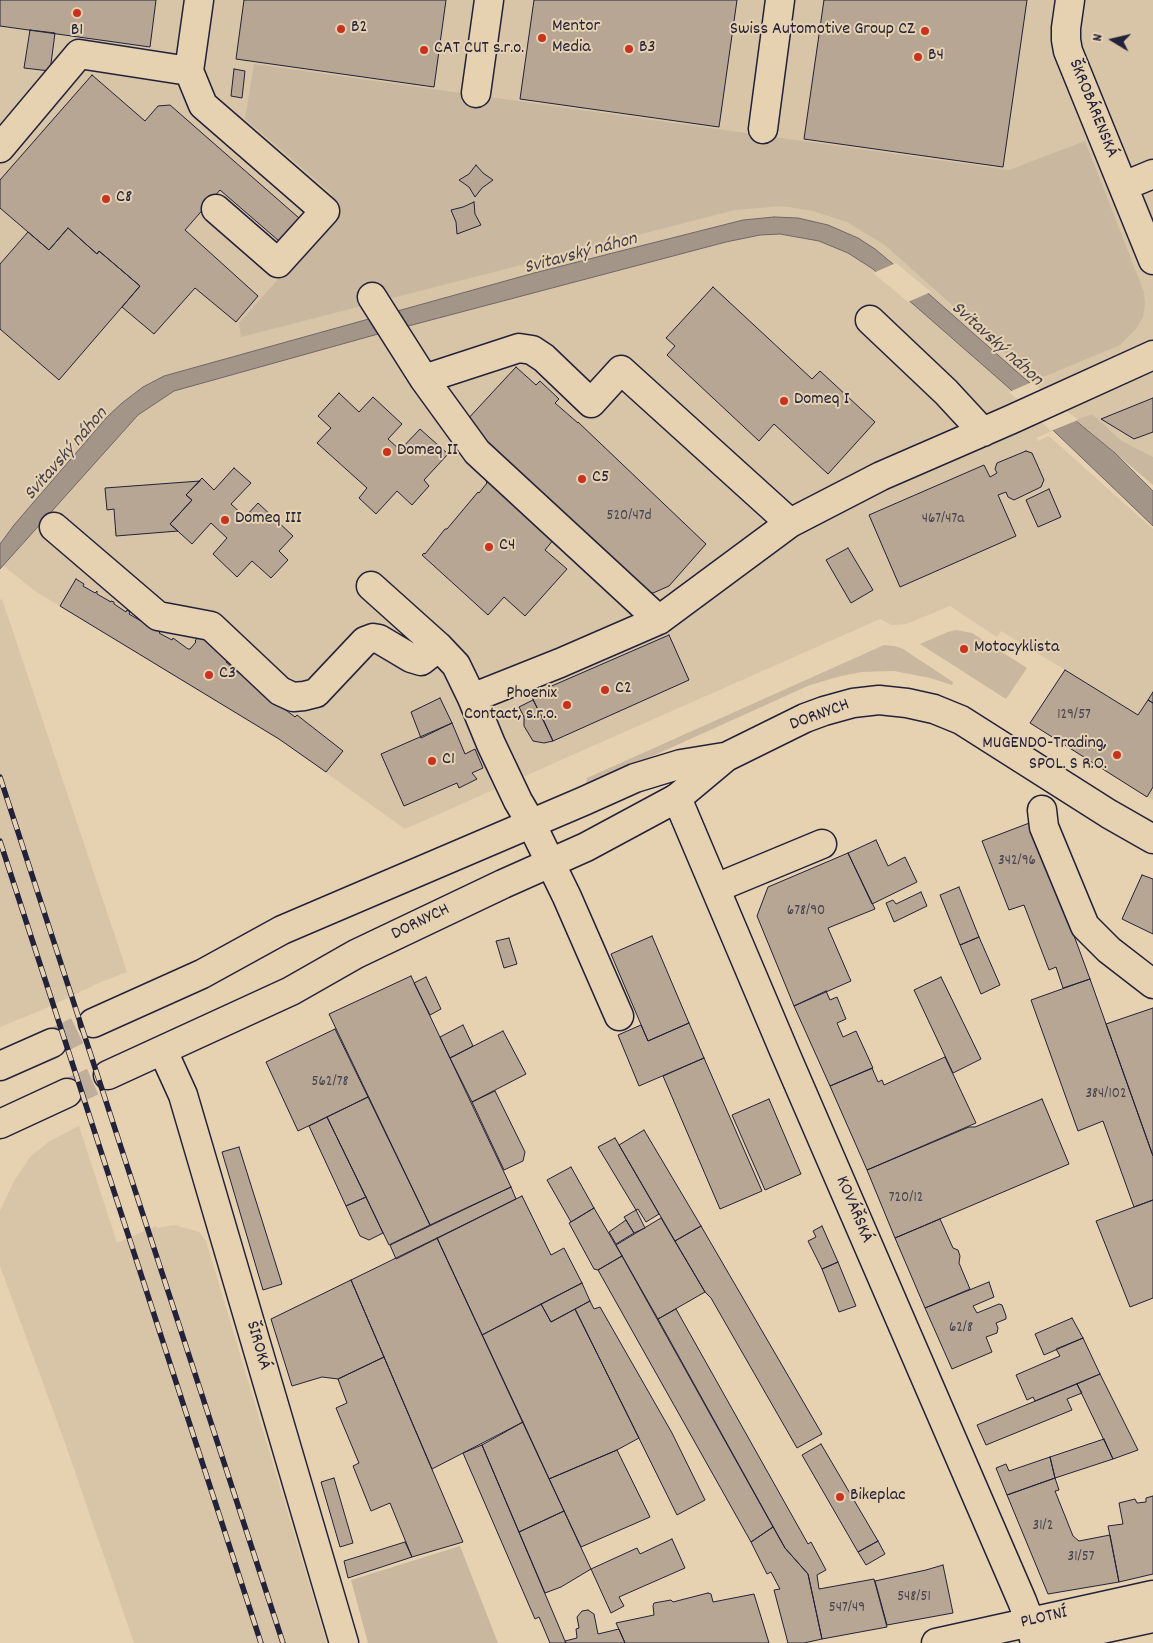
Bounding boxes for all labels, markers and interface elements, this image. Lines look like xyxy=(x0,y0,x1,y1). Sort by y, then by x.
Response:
marker: B1 xyxy=(71,7,83,19)
north arrow xyxy=(1088,15,1138,65)
place label: Mentor Media xyxy=(552,17,600,59)
place label: B2 xyxy=(351,18,367,40)
place label: Swiss Automotive Group CZ xyxy=(730,20,915,42)
place label: B1 xyxy=(71,21,83,43)
marker: B2 xyxy=(335,23,347,35)
marker: Swiss Automotive Group CZ xyxy=(919,25,931,37)
marker: Mentor Media xyxy=(536,32,548,44)
text: N xyxy=(1088,33,1109,43)
place label: B3 xyxy=(639,38,656,60)
place label: CAT CUT s.r.o. xyxy=(434,39,524,61)
marker: B3 xyxy=(623,43,635,55)
marker: CAT CUT s.r.o. xyxy=(418,44,430,56)
place label: B4 xyxy=(928,46,944,68)
marker: B4 xyxy=(912,51,924,63)
street label: ŠKROBÁRENSKÁ xyxy=(1062,57,1122,161)
place label: C8 xyxy=(116,188,132,210)
marker: C8 xyxy=(100,193,112,205)
water label: Svitavský náhon xyxy=(522,229,640,281)
water label: Svitavský náhon xyxy=(945,298,1047,392)
place label: Domeq I xyxy=(794,390,849,412)
marker: Domeq I xyxy=(778,395,790,407)
water label: Svitavský náhon xyxy=(20,404,114,506)
place label: Domeq II xyxy=(397,441,458,463)
marker: Domeq II xyxy=(381,446,393,458)
place label: C5 xyxy=(592,468,609,490)
marker: C5 xyxy=(576,473,588,485)
house number: 520/47d xyxy=(607,508,651,526)
place label: Domeq III xyxy=(235,509,301,531)
house number: 467/47a xyxy=(922,511,964,529)
marker: Domeq III xyxy=(219,514,231,526)
place label: C4 xyxy=(499,536,515,558)
marker: C4 xyxy=(483,541,495,553)
place label: Motocyklista xyxy=(974,638,1059,660)
marker: Motocyklista xyxy=(958,643,970,655)
place label: C3 xyxy=(219,664,236,686)
marker: C3 xyxy=(203,669,215,681)
place label: C2 xyxy=(615,679,632,701)
place label: Phoenix Contact, s.r.o. xyxy=(464,684,557,726)
marker: C2 xyxy=(599,684,611,696)
street label: DORNYCH xyxy=(787,695,853,737)
marker: Phoenix Contact, s.r.o. xyxy=(561,699,573,711)
house number: 129/57 xyxy=(1057,707,1091,725)
place label: MUGENDO-Trading, SPOL. S R.O. xyxy=(982,734,1107,776)
marker: MUGENDO-Trading, SPOL. S R.O. xyxy=(1111,749,1123,761)
place label: C1 xyxy=(442,750,455,772)
marker: C1 xyxy=(426,755,438,767)
house number: 342/96 xyxy=(998,853,1036,871)
street label: DORNYCH xyxy=(388,900,454,946)
house number: 678/90 xyxy=(787,903,825,921)
house number: 562/78 xyxy=(312,1074,348,1092)
house number: 384/102 xyxy=(1085,1086,1127,1104)
street label: KOVÁŘSKÁ xyxy=(829,1173,877,1247)
house number: 720/12 xyxy=(889,1190,923,1208)
street label: ŠIROKÁ xyxy=(240,1319,274,1373)
house number: 62/8 xyxy=(949,1320,973,1338)
place label: Bikeplac xyxy=(850,1486,905,1508)
marker: Bikeplac xyxy=(834,1491,846,1503)
house number: 31/2 xyxy=(1033,1518,1053,1536)
house number: 31/57 xyxy=(1068,1549,1094,1567)
house number: 548/51 xyxy=(897,1589,931,1607)
house number: 547/49 xyxy=(829,1600,865,1618)
street label: PLOTNÍ xyxy=(1019,1603,1069,1635)

